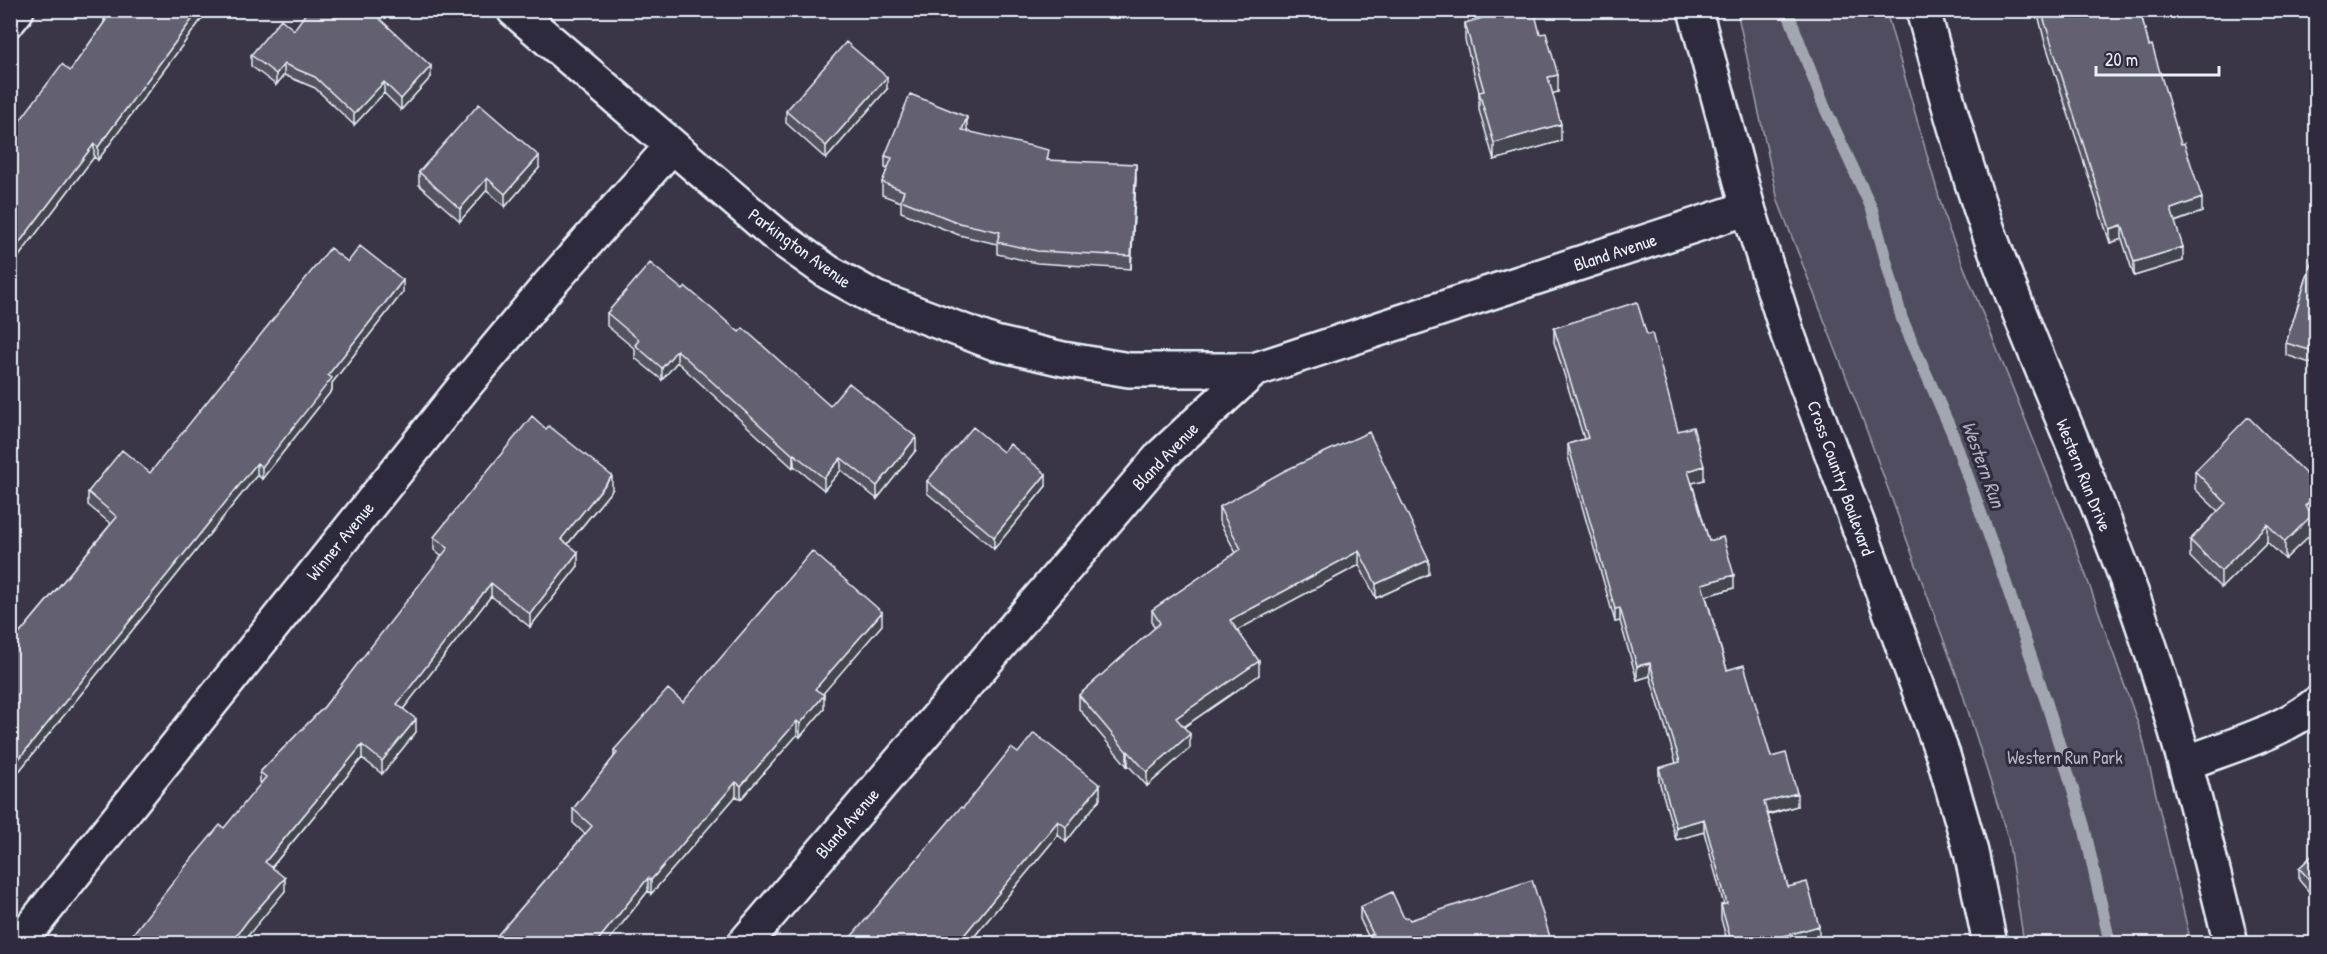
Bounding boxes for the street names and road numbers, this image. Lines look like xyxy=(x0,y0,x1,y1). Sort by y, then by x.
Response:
street label: Parkington Avenue xyxy=(743,202,857,294)
street label: Bland Avenue xyxy=(1570,227,1660,277)
street label: Cross Country Boulevard xyxy=(1801,397,1881,559)
street label: Western Run Drive xyxy=(2050,415,2118,535)
street label: Bland Avenue xyxy=(1126,416,1204,496)
street label: Winner Avenue xyxy=(300,496,380,586)
street label: Bland Avenue xyxy=(809,782,885,864)

